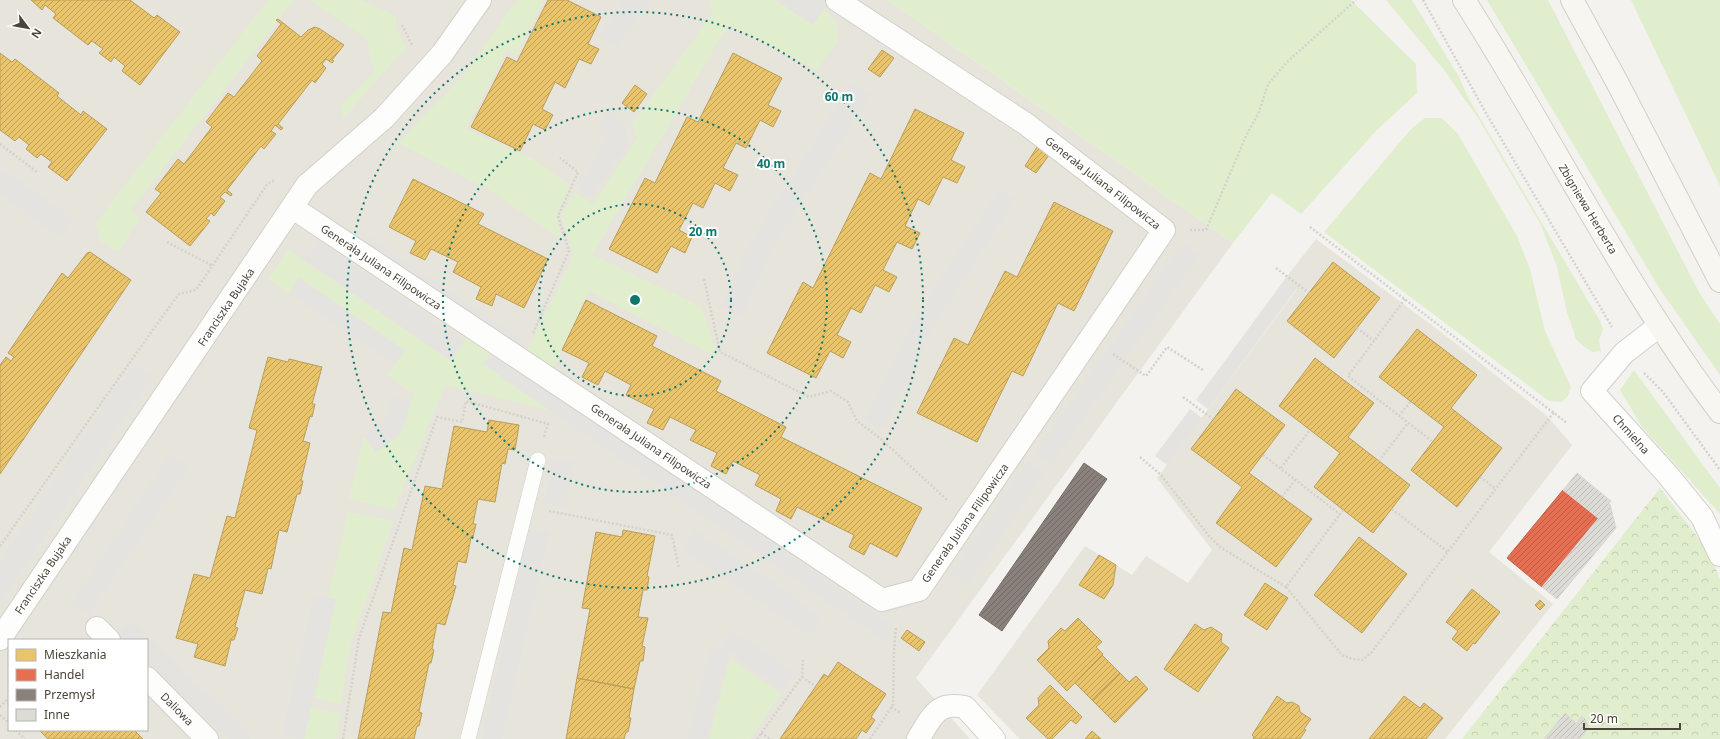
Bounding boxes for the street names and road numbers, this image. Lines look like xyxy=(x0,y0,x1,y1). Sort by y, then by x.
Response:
street label: Generała Juliana Filipowicza xyxy=(1043,133,1164,232)
street label: Zbigniewa Herberta xyxy=(1556,161,1621,257)
street label: Generała Juliana Filipowicza xyxy=(318,220,445,313)
street label: Franciszka Bujaka xyxy=(194,265,257,349)
street label: Generała Juliana Filipowicza xyxy=(588,399,715,492)
street label: Chmielna xyxy=(1609,410,1653,457)
street label: Generała Juliana Filipowicza xyxy=(918,460,1012,585)
street label: Franciszka Bujaka xyxy=(11,533,74,617)
street label: Daliowa xyxy=(158,689,197,728)

